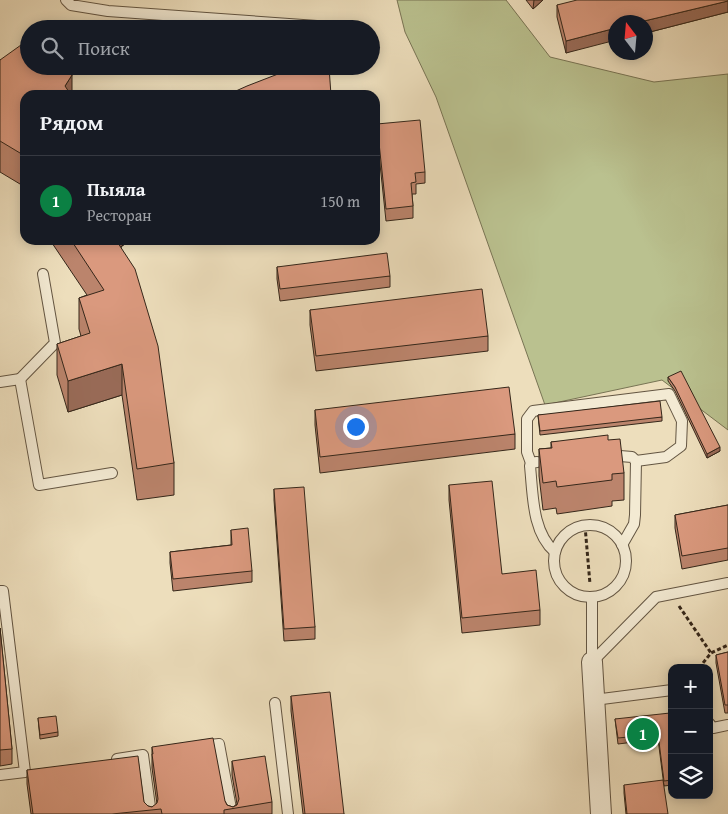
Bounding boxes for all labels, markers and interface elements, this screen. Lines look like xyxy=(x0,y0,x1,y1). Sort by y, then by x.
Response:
north arrow xyxy=(608,15,653,60)
search box xyxy=(20,20,380,75)
icon: search xyxy=(38,34,66,62)
text: Поиск xyxy=(78,34,130,62)
text: Рядом xyxy=(40,107,103,138)
text: Пыяла xyxy=(87,175,146,203)
text: 1 xyxy=(52,189,60,213)
text: 150 m xyxy=(320,189,360,213)
text: Ресторан xyxy=(87,203,152,227)
your location xyxy=(343,414,369,440)
map controls xyxy=(668,664,713,799)
button: + xyxy=(668,664,713,709)
button: − xyxy=(668,709,713,754)
pin: 1 xyxy=(627,715,659,753)
button: layers xyxy=(668,754,713,799)

